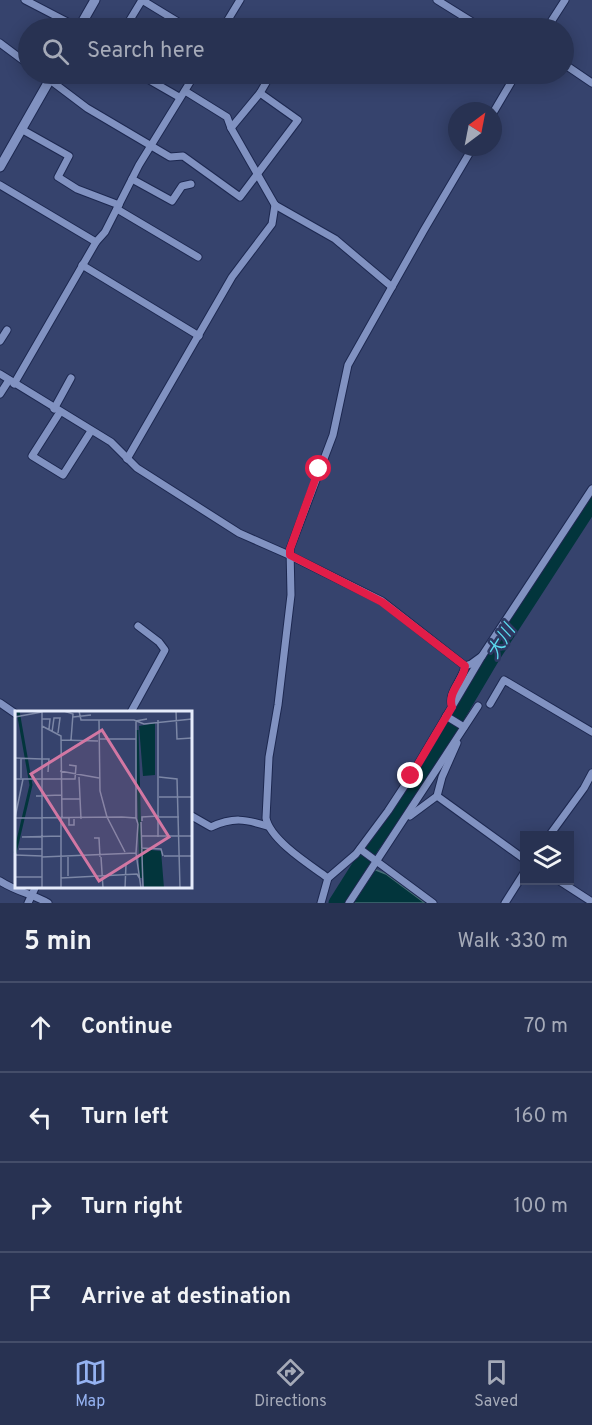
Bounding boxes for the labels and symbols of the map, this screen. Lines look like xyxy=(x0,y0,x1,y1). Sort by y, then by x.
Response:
north arrow xyxy=(448,102,502,156)
route start xyxy=(305,455,331,481)
water label: 大川 xyxy=(483,619,522,663)
inset map xyxy=(15,711,192,888)
route end xyxy=(397,762,423,788)

